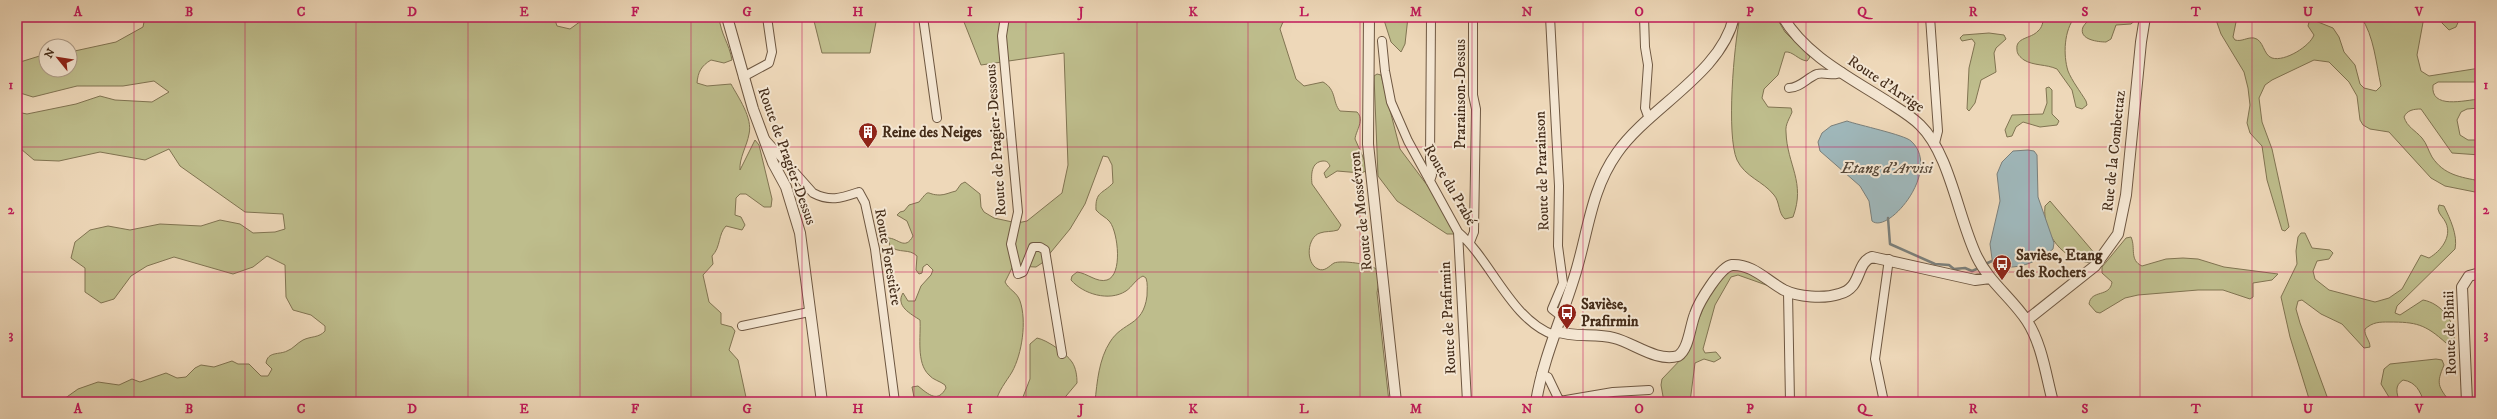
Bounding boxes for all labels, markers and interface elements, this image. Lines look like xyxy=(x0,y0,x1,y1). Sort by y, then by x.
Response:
text: A xyxy=(73,4,83,20)
text: B xyxy=(185,4,193,20)
text: C xyxy=(297,4,306,20)
text: D xyxy=(407,4,417,20)
text: E xyxy=(519,4,529,20)
text: F xyxy=(631,4,640,20)
text: G xyxy=(742,4,752,20)
text: H xyxy=(853,4,864,20)
text: I xyxy=(967,4,973,20)
text: J xyxy=(1076,4,1084,21)
text: K xyxy=(1188,4,1198,20)
text: L xyxy=(1299,4,1309,20)
text: M xyxy=(1410,4,1422,20)
text: N xyxy=(1522,4,1533,20)
text: O xyxy=(1634,4,1644,20)
text: P xyxy=(1746,4,1754,20)
text: Q xyxy=(1857,4,1873,20)
text: R xyxy=(1969,4,1978,20)
text: S xyxy=(2082,4,2089,20)
text: T xyxy=(2190,4,2202,20)
text: U xyxy=(2303,4,2313,20)
text: V xyxy=(2414,4,2424,20)
north arrow xyxy=(38,38,78,78)
street label: Prarainson-Dessus xyxy=(1451,39,1470,149)
text: N xyxy=(42,46,59,61)
street label: Route d'Arvige xyxy=(1844,51,1928,117)
street label: Route de Pragier-Dessous xyxy=(981,63,1011,217)
text: 1 xyxy=(9,77,14,93)
text: 1 xyxy=(2484,77,2489,93)
street label: Route de Pragier-Dessus xyxy=(753,85,821,227)
street label: Rue de la Combettaz xyxy=(2098,89,2130,213)
street label: Route de Prarainson xyxy=(1530,111,1554,231)
building icon: Reine des Neiges xyxy=(857,121,879,149)
place label: Reine des Neiges xyxy=(882,123,982,142)
street label: Route du Prabé xyxy=(1419,141,1481,230)
street label: Route de Mossévron xyxy=(1345,150,1377,272)
water label: Etang d'Arvisi xyxy=(1840,158,1934,178)
text: 2 xyxy=(8,202,15,218)
text: 2 xyxy=(2483,202,2490,218)
street label: Route Forestière xyxy=(870,207,906,307)
place label: Savièse, Etang des Rochers xyxy=(2016,246,2103,282)
bus stop icon: Savièse, Etang des Rochers xyxy=(1991,253,2013,281)
street label: Route de Prafirmin xyxy=(1436,261,1460,375)
street label: Route de Binii xyxy=(2439,290,2461,376)
place label: Savièse, Prafirmin xyxy=(1581,295,1639,331)
bus stop icon: Savièse, Prafirmin xyxy=(1556,302,1578,330)
text: 3 xyxy=(9,327,14,343)
text: 3 xyxy=(2484,327,2489,343)
text: A xyxy=(73,401,83,417)
text: B xyxy=(185,401,193,417)
text: C xyxy=(297,401,306,417)
text: D xyxy=(407,401,417,417)
text: E xyxy=(519,401,529,417)
text: F xyxy=(631,401,640,417)
text: G xyxy=(742,401,752,417)
text: H xyxy=(853,401,864,417)
text: I xyxy=(967,401,973,417)
text: J xyxy=(1076,401,1084,418)
text: K xyxy=(1188,401,1198,417)
text: L xyxy=(1299,401,1309,417)
text: M xyxy=(1410,401,1422,417)
text: N xyxy=(1522,401,1533,417)
text: O xyxy=(1634,401,1644,417)
text: P xyxy=(1746,401,1754,417)
text: Q xyxy=(1857,401,1873,417)
text: R xyxy=(1969,401,1978,417)
text: S xyxy=(2082,401,2089,417)
text: T xyxy=(2190,401,2202,417)
text: U xyxy=(2303,401,2313,417)
text: V xyxy=(2414,401,2424,417)

